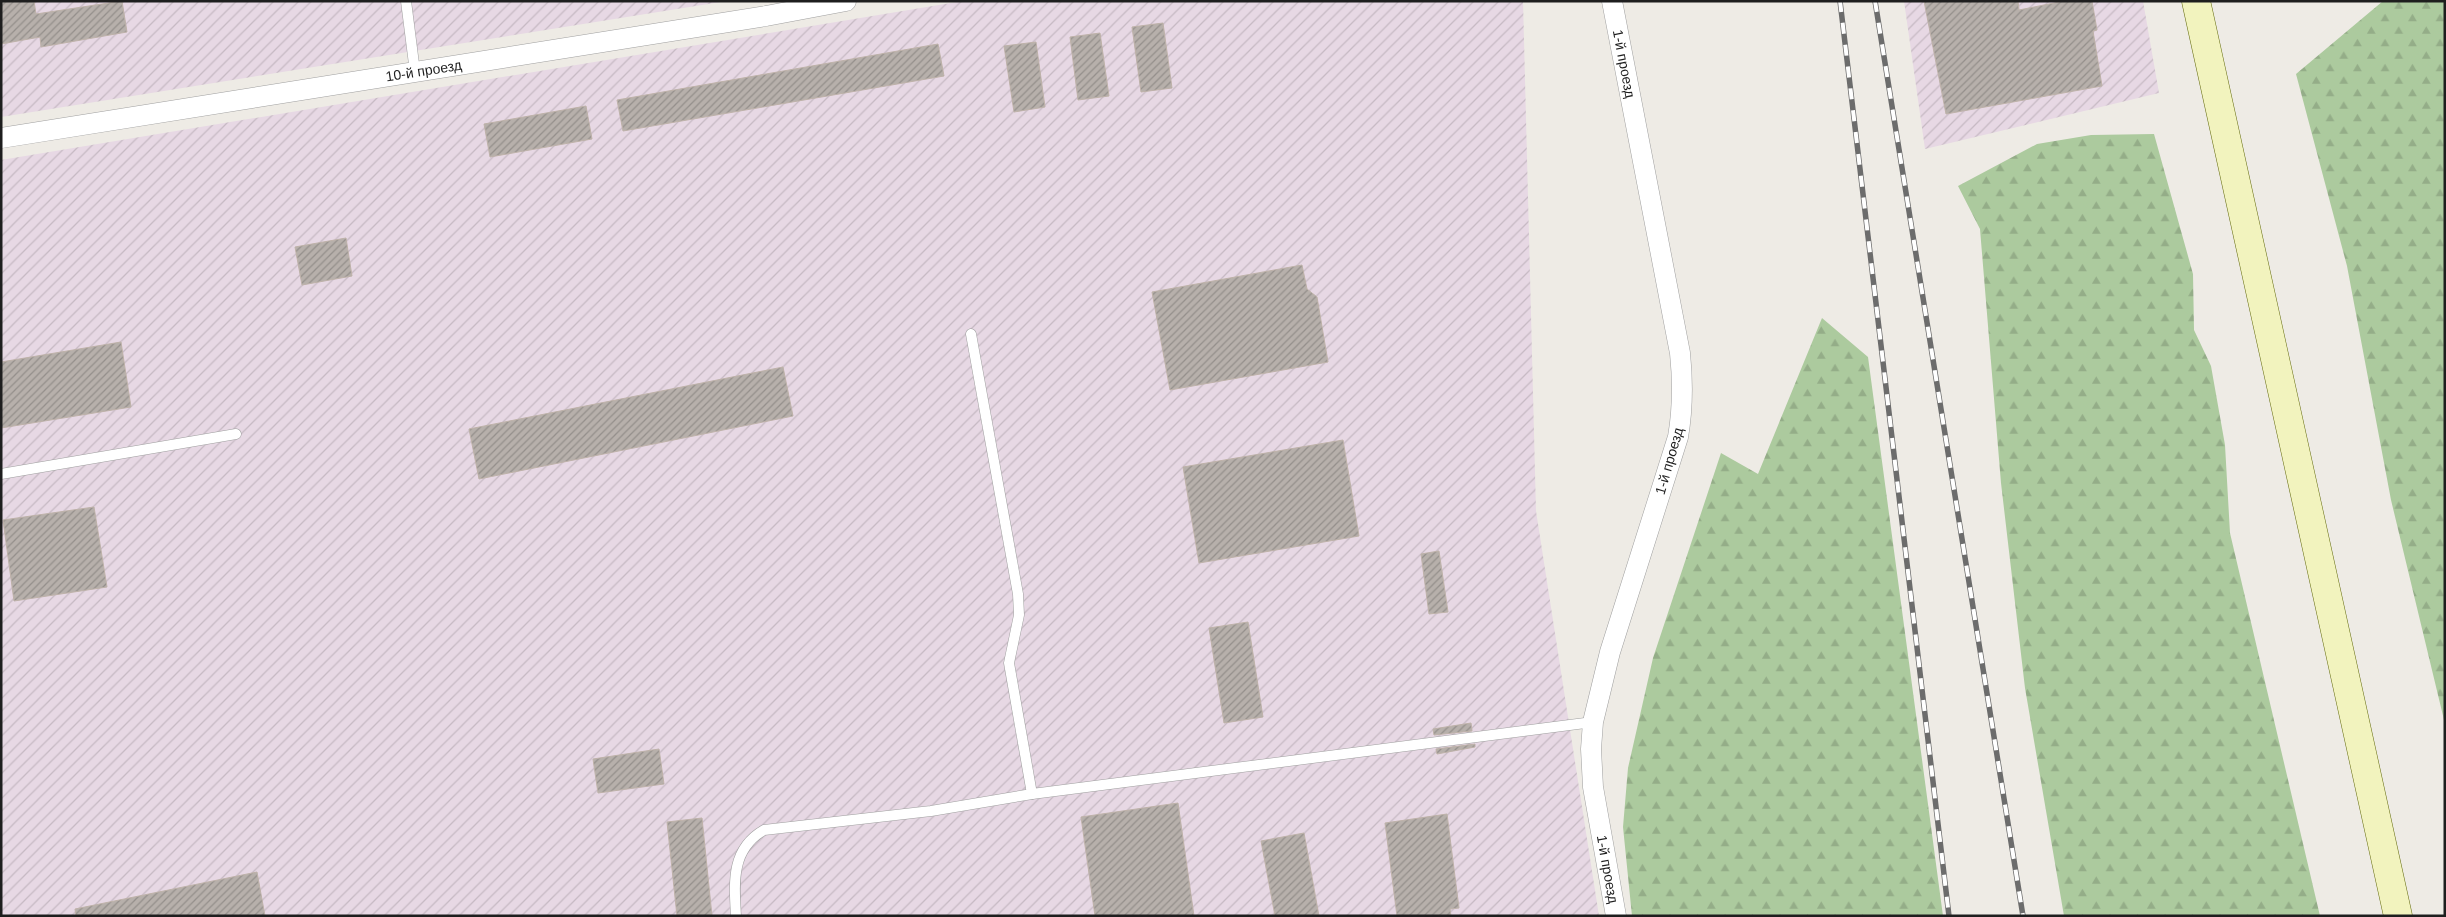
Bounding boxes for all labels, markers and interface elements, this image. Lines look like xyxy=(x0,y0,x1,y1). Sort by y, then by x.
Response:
street label: 1-й проезд xyxy=(1610,28,1639,99)
street label: 10-й проезд xyxy=(384,57,463,85)
street label: 1-й проезд xyxy=(1652,426,1686,496)
street label: 1-й проезд xyxy=(1594,834,1622,905)

